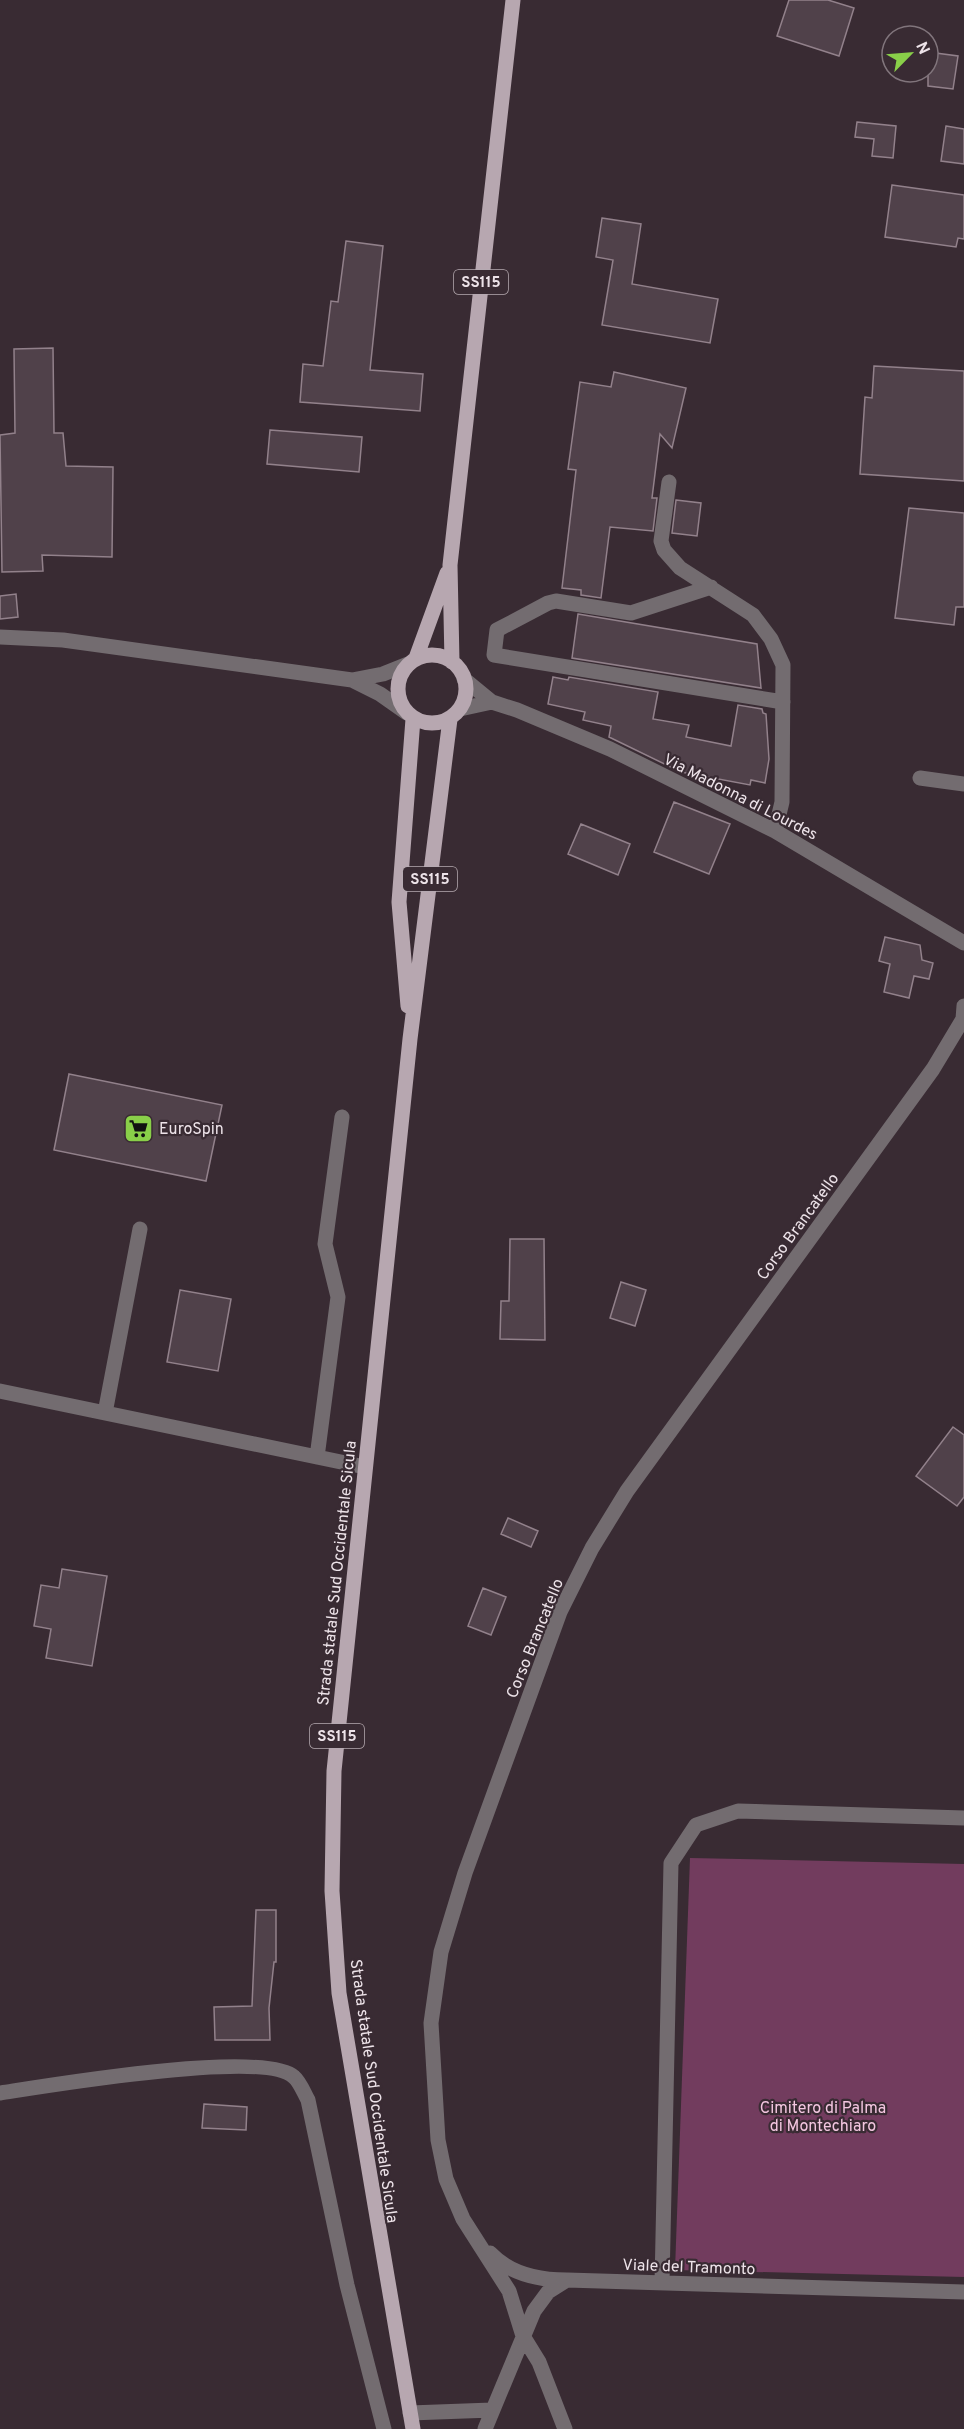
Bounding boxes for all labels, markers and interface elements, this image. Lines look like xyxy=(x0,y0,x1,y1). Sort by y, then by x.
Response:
north arrow xyxy=(880,24,940,84)
text: N xyxy=(910,39,933,58)
road number: SS115 xyxy=(454,270,508,294)
street label: Via Madonna di Lourdes xyxy=(660,750,821,845)
road number: SS115 xyxy=(403,867,457,891)
supermarket icon: EuroSpin xyxy=(122,1112,154,1144)
place label: EuroSpin xyxy=(159,1120,224,1140)
street label: Corso Brancatello xyxy=(753,1170,844,1285)
street label: Strada statale Sud Occidentale Sicula xyxy=(314,1440,362,1707)
street label: Corso Brancatello xyxy=(503,1576,569,1702)
road number: SS115 xyxy=(310,1724,364,1748)
street label: Strada statale Sud Occidentale Sicula xyxy=(345,1958,401,2225)
park label: Cimitero di Palma di Montechiaro xyxy=(760,2099,886,2137)
street label: Viale del Tramonto xyxy=(622,2256,756,2280)

